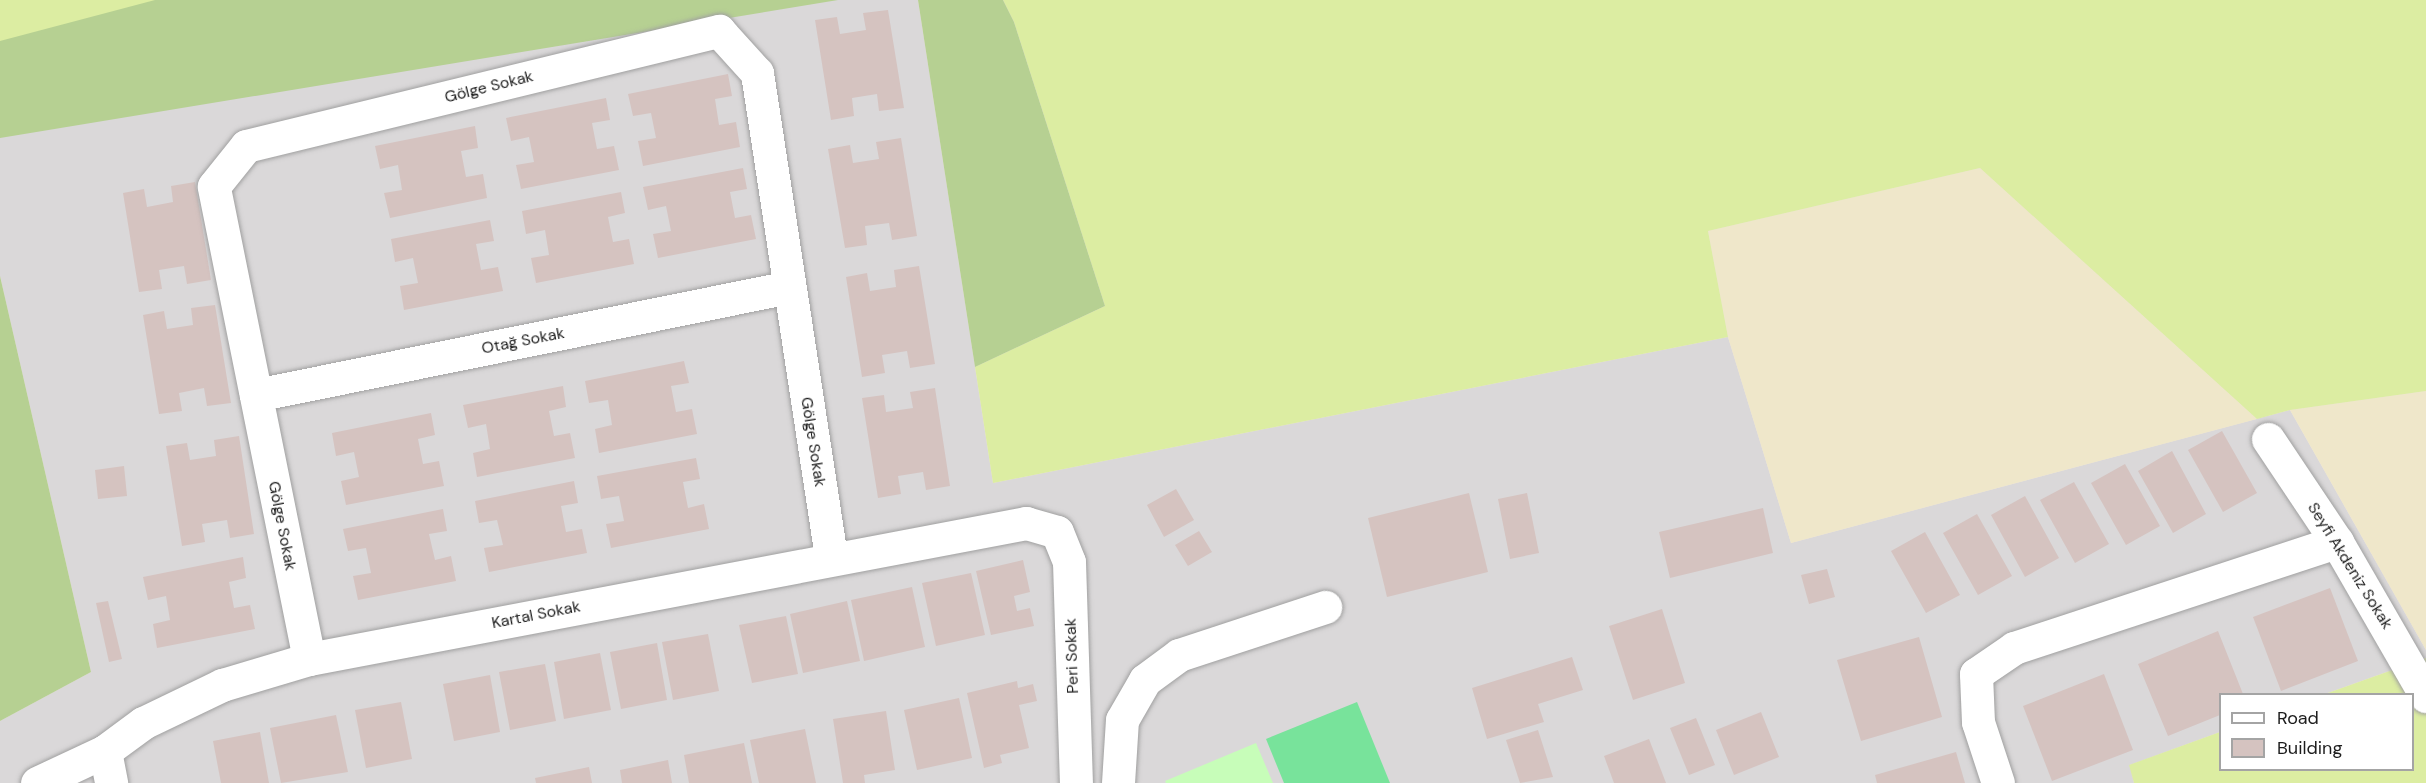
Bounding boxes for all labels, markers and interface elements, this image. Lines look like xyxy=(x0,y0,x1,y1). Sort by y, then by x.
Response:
street label: Gölge Sokak xyxy=(443,67,535,107)
street label: Otağ Sokak xyxy=(480,324,566,358)
street label: Gölge Sokak xyxy=(796,396,830,488)
street label: Gölge Sokak xyxy=(264,480,300,572)
street label: Seyfi Akdeniz Sokak xyxy=(2303,499,2397,633)
street label: Kartal Sokak xyxy=(490,597,582,633)
street label: Peri Sokak xyxy=(1061,618,1083,694)
legend xyxy=(2219,693,2414,771)
text: Road xyxy=(2277,706,2319,730)
text: Building xyxy=(2277,736,2342,760)

